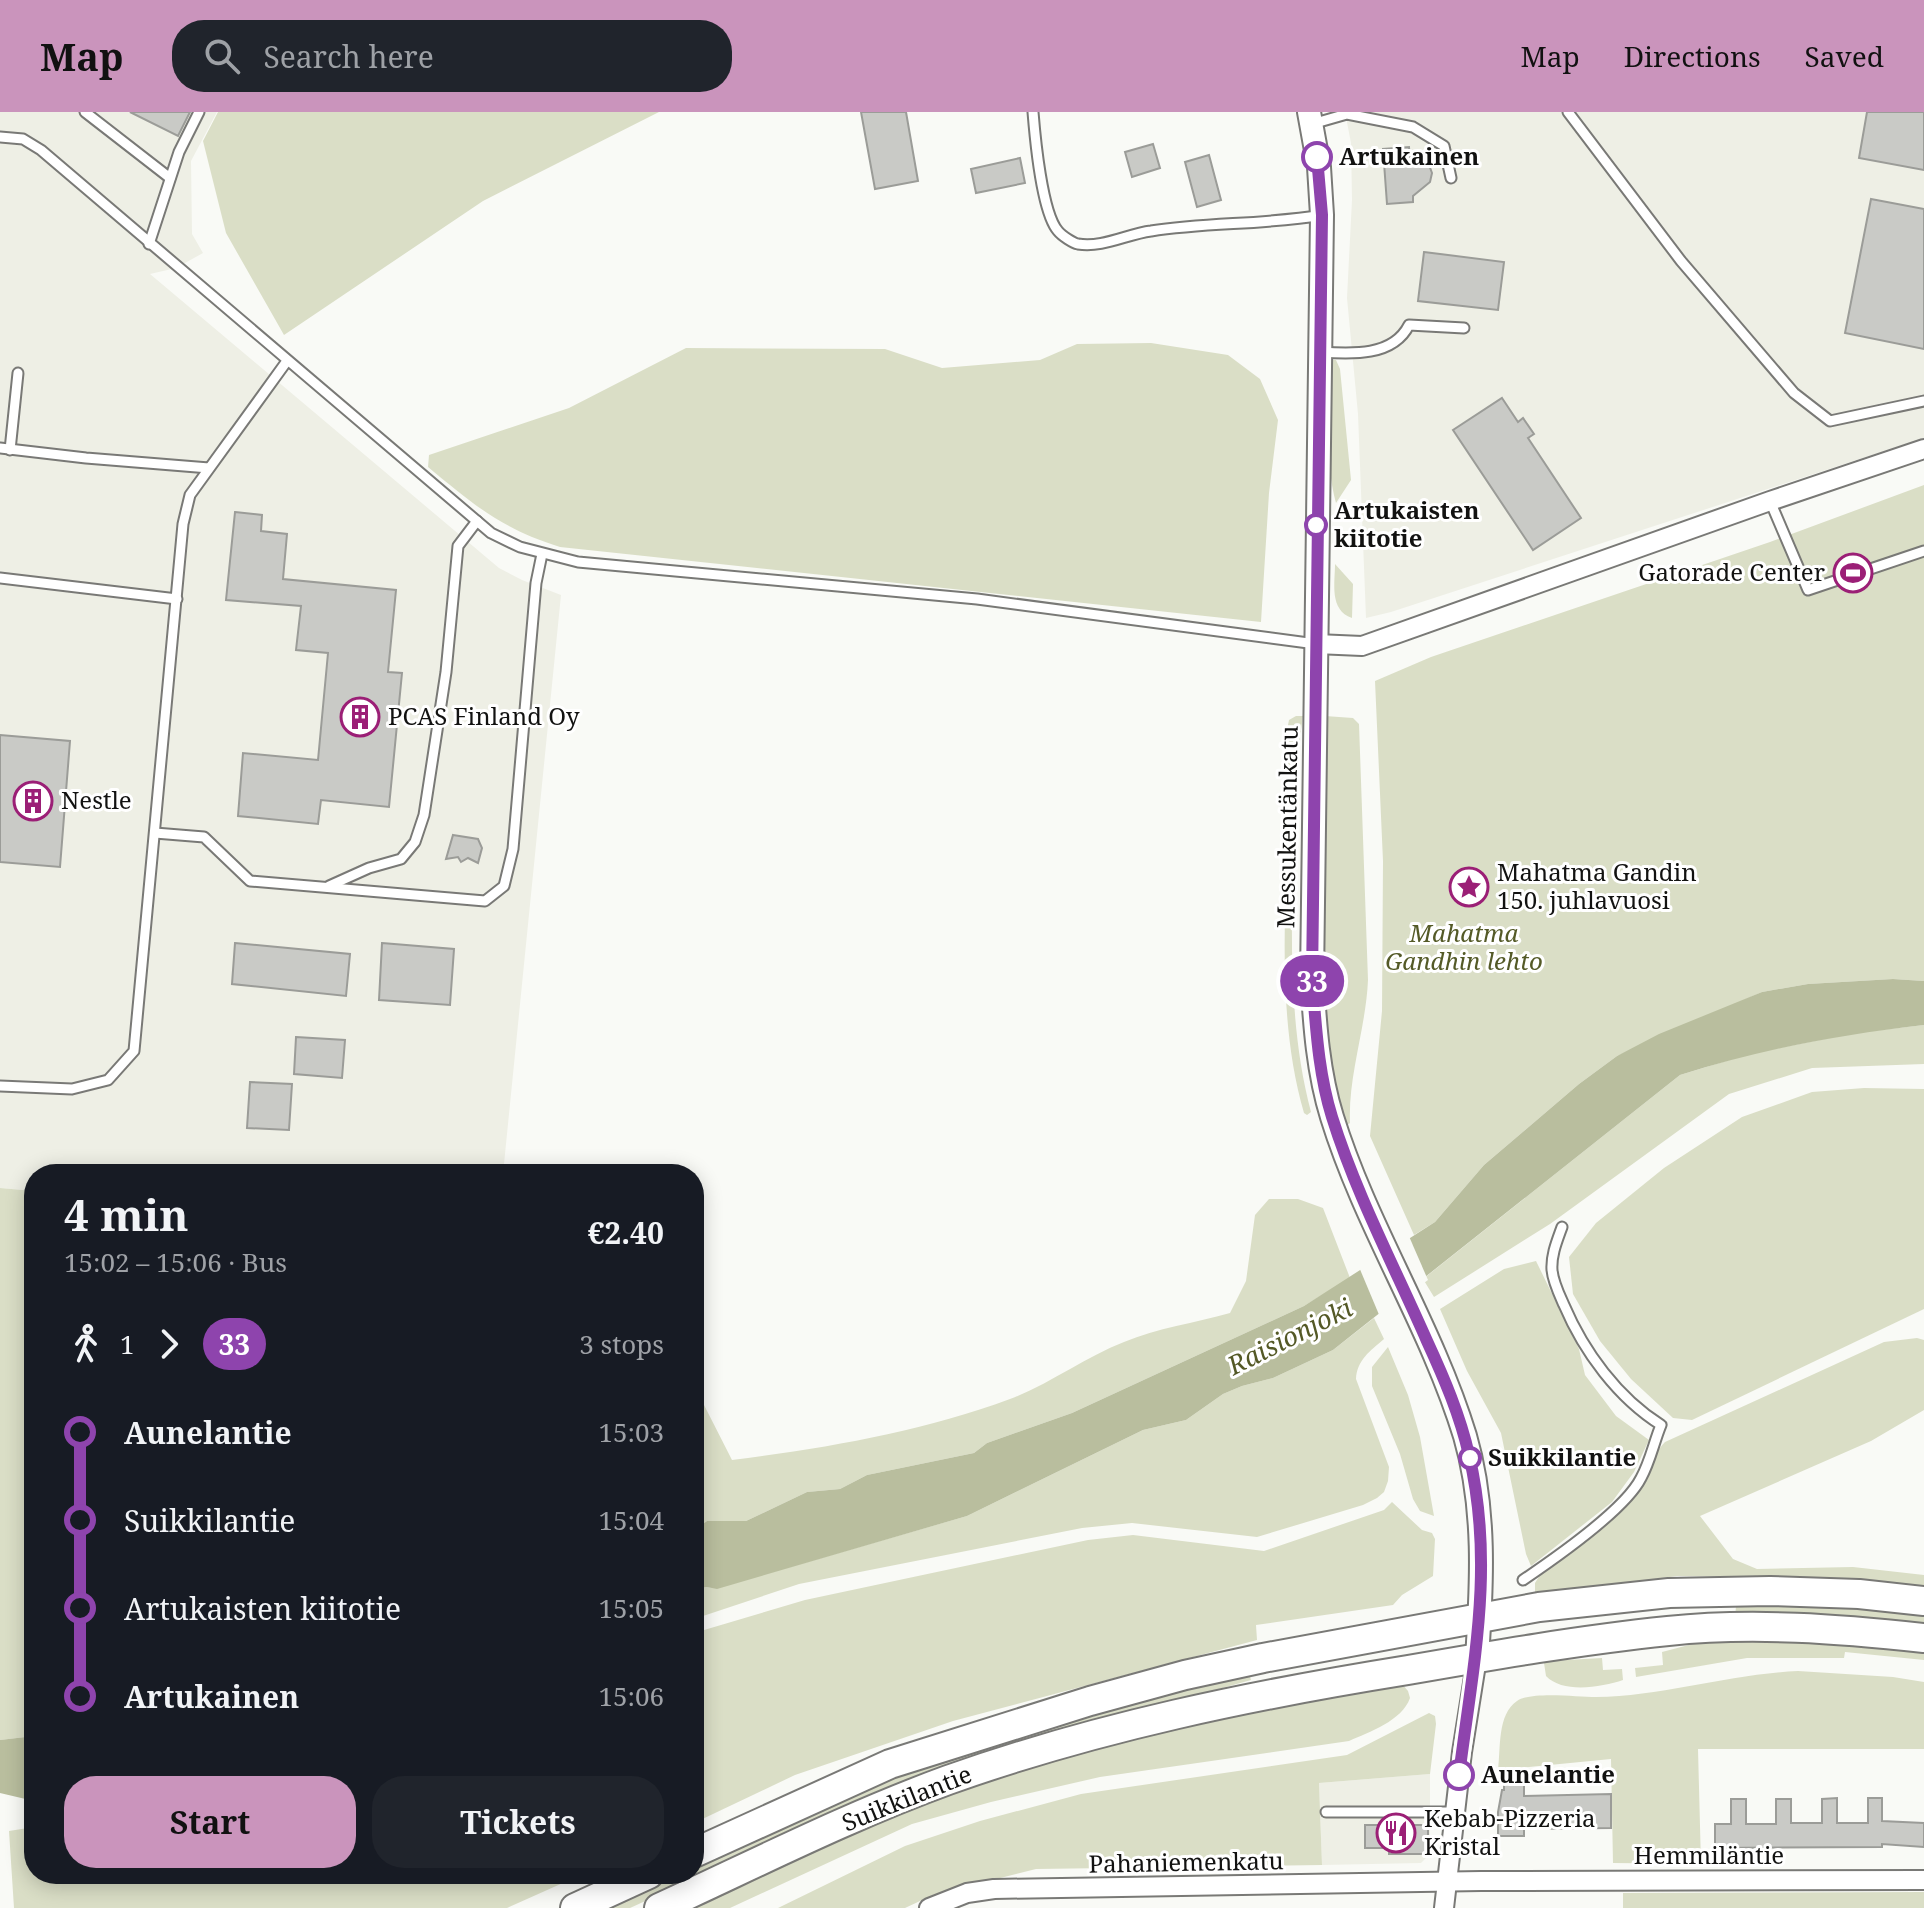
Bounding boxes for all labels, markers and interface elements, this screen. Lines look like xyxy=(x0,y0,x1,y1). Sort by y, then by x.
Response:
search box xyxy=(172,20,732,92)
text: Map xyxy=(40,30,124,82)
icon: search xyxy=(200,34,244,78)
text: Search here xyxy=(264,36,434,77)
text: Map xyxy=(1520,37,1580,75)
text: Directions xyxy=(1624,37,1761,75)
text: Saved xyxy=(1805,37,1884,75)
place label: Artukainen xyxy=(1339,139,1479,172)
marker: Artukainen xyxy=(1302,142,1332,172)
place label: Artukaisten kiitotie xyxy=(1334,493,1480,554)
marker: Artukaisten kiitotie xyxy=(1305,514,1327,536)
sports icon: Gatorade Center xyxy=(1832,552,1874,594)
place label: Gatorade Center xyxy=(1638,555,1825,588)
building icon: PCAS Finland Oy xyxy=(339,696,381,738)
place label: PCAS Finland Oy xyxy=(388,699,580,732)
street label: Messukentänkatu xyxy=(1268,725,1305,929)
building icon: Nestle xyxy=(12,780,54,822)
place label: Nestle xyxy=(61,783,132,816)
place label: Mahatma Gandin 150. juhlavuosi xyxy=(1497,855,1697,916)
place icon: Mahatma Gandin 150. juhlavuosi xyxy=(1448,866,1490,908)
park label: Mahatma Gandhin lehto xyxy=(1385,916,1543,977)
line badge: 33 xyxy=(1276,955,1348,1007)
text: 33 xyxy=(1296,962,1328,1000)
text: 4 min xyxy=(64,1184,189,1244)
text: €2.40 xyxy=(588,1212,664,1253)
text: 15:02 – 15:06 · Bus xyxy=(64,1244,287,1280)
water label: Raisionjoki xyxy=(1220,1289,1358,1383)
icon: walk xyxy=(64,1322,108,1366)
icon: forward xyxy=(147,1322,191,1366)
text: 33 xyxy=(219,1325,250,1363)
text: 1 xyxy=(120,1326,135,1362)
text: 3 stops xyxy=(579,1326,664,1362)
text: Aunelantie xyxy=(124,1412,292,1453)
text: 15:03 xyxy=(598,1414,664,1450)
place label: Suikkilantie xyxy=(1488,1440,1636,1473)
marker: Suikkilantie xyxy=(1459,1447,1481,1469)
text: Suikkilantie xyxy=(124,1500,295,1541)
text: 15:04 xyxy=(598,1502,664,1538)
text: Artukaisten kiitotie xyxy=(124,1588,401,1629)
text: 15:05 xyxy=(598,1590,664,1626)
text: Artukainen xyxy=(124,1676,299,1717)
text: 15:06 xyxy=(598,1678,664,1714)
street label: Suikkilantie xyxy=(837,1757,976,1839)
place label: Aunelantie xyxy=(1481,1757,1615,1790)
marker: Aunelantie xyxy=(1444,1760,1474,1790)
button: Start xyxy=(64,1776,356,1868)
button: Tickets xyxy=(372,1776,664,1868)
place label: Kebab-Pizzeria Kristal xyxy=(1424,1801,1596,1862)
restaurant icon: Kebab-Pizzeria Kristal xyxy=(1375,1812,1417,1854)
street label: Hemmiläntie xyxy=(1634,1838,1784,1871)
street label: Pahaniemenkatu xyxy=(1088,1843,1284,1880)

